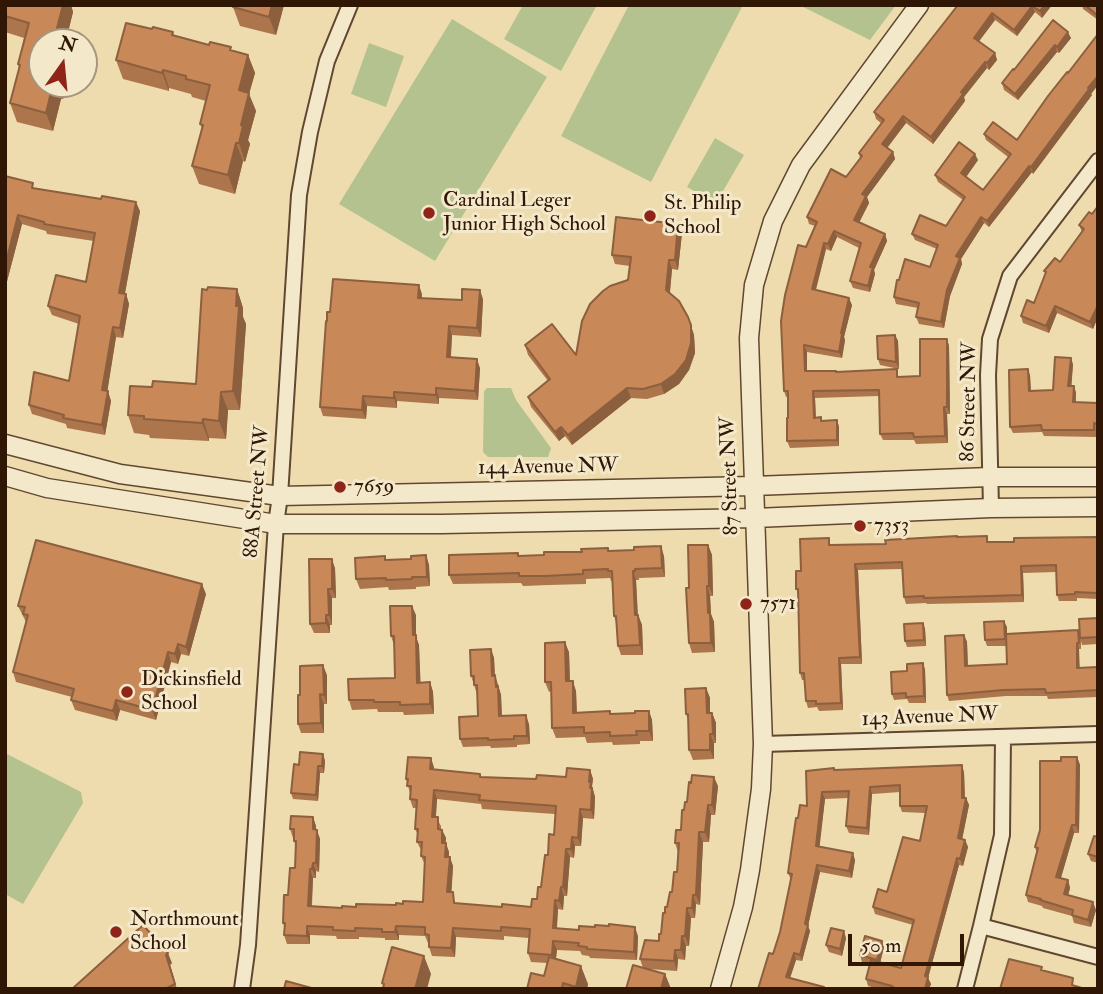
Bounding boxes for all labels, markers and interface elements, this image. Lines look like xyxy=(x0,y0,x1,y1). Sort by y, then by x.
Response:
north arrow xyxy=(28,28,98,98)
text: N xyxy=(57,31,79,58)
place label: Cardinal Leger Junior High School xyxy=(443,188,606,238)
place label: St. Philip School xyxy=(664,191,741,241)
marker: Cardinal Leger Junior High School xyxy=(421,205,437,221)
marker: St. Philip School xyxy=(642,208,658,224)
street label: 86 Street NW xyxy=(956,342,984,462)
street label: 87 Street NW xyxy=(716,416,746,536)
street label: 88A Street NW xyxy=(240,425,276,559)
street label: 144 Avenue NW xyxy=(478,454,618,482)
place label: 7659 xyxy=(354,474,394,500)
marker: 7659 xyxy=(332,479,348,495)
place label: 7353 xyxy=(874,513,909,539)
marker: 7353 xyxy=(852,518,868,534)
place label: 7571 xyxy=(760,591,796,617)
marker: 7571 xyxy=(738,596,754,612)
place label: Dickinsfield School xyxy=(141,667,242,717)
marker: Dickinsfield School xyxy=(119,684,135,700)
street label: 143 Avenue NW xyxy=(861,703,999,733)
place label: Northmount School xyxy=(130,907,239,957)
scale bar xyxy=(851,920,967,964)
marker: Northmount School xyxy=(108,924,124,940)
text: 50 m xyxy=(861,932,902,959)

